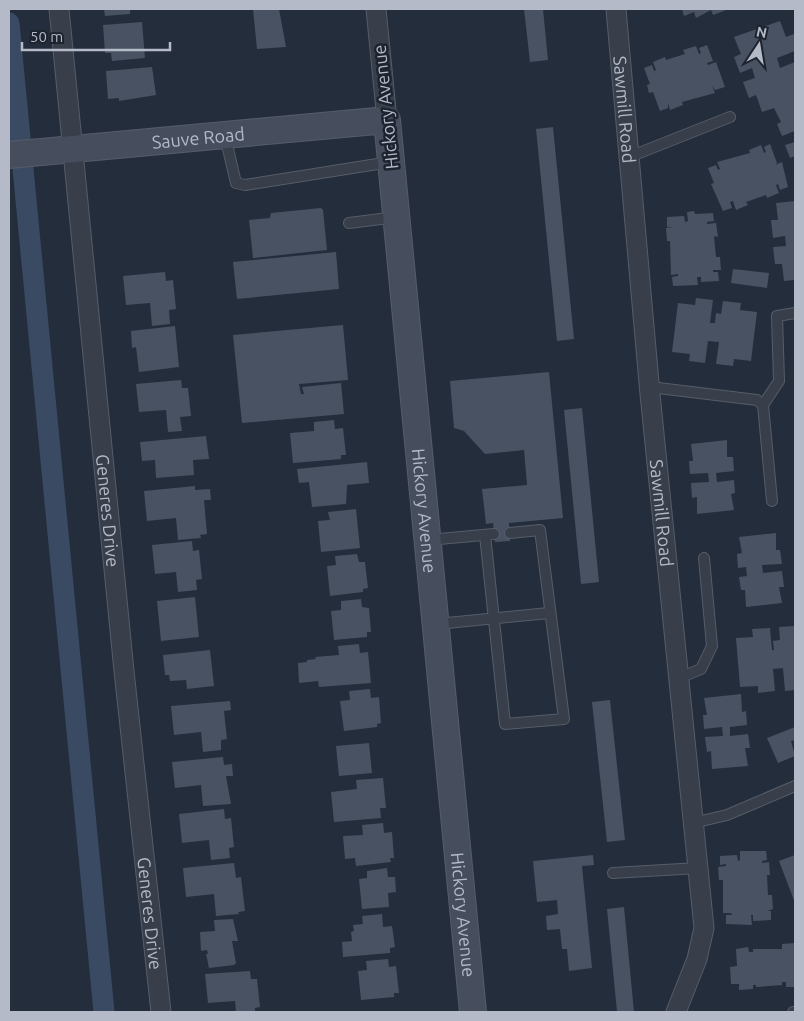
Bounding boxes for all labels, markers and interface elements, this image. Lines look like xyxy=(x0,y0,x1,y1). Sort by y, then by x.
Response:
scale bar xyxy=(22,20,170,52)
north arrow xyxy=(734,20,784,70)
text: N xyxy=(755,23,768,41)
text: 50 m xyxy=(30,28,63,45)
street label: Hickory Avenue xyxy=(369,44,401,170)
street label: Sawmill Road xyxy=(610,55,640,164)
street label: Sauve Road xyxy=(151,123,246,152)
street label: Hickory Avenue xyxy=(409,447,441,574)
street label: Generes Drive xyxy=(93,453,124,568)
street label: Sawmill Road xyxy=(647,458,677,567)
street label: Hickory Avenue xyxy=(448,851,480,978)
street label: Generes Drive xyxy=(134,856,166,971)

